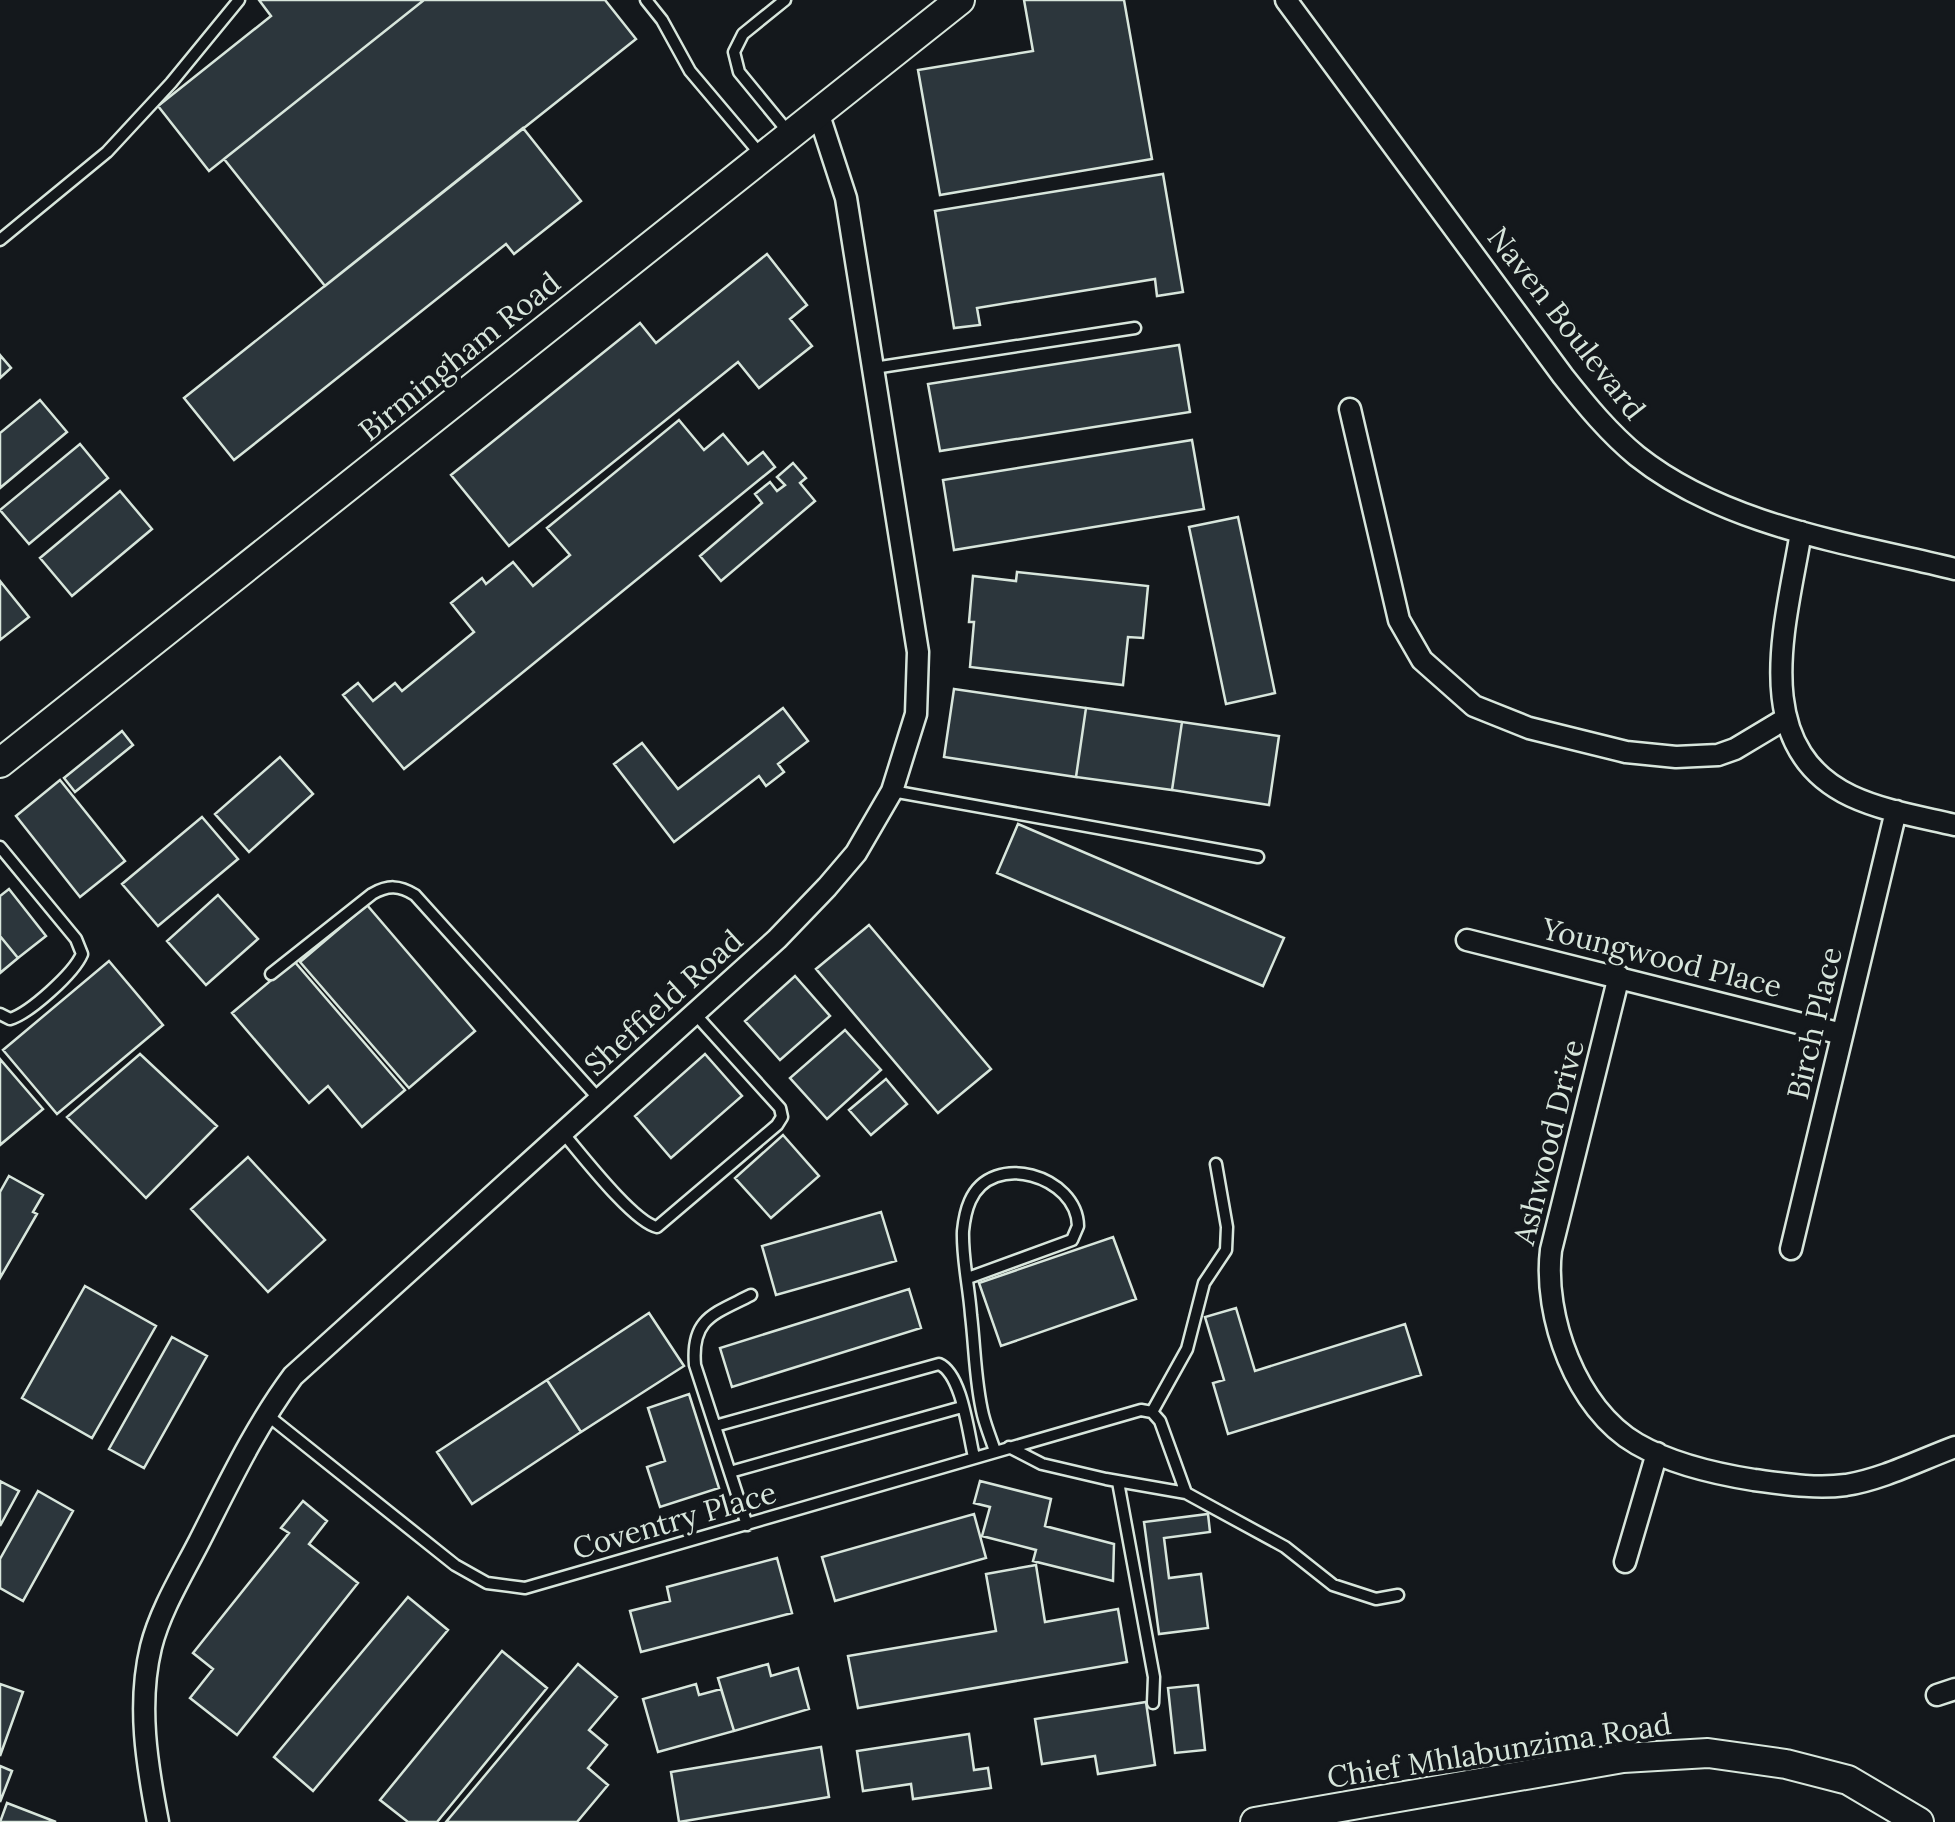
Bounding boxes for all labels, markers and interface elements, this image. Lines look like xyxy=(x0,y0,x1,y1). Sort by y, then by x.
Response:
street label: Naven Boulevard xyxy=(1480,219,1654,427)
street label: Birmingham Road xyxy=(351,263,568,450)
street label: Youngwood Place xyxy=(1537,909,1786,1006)
street label: Sheffield Road xyxy=(576,921,750,1083)
street label: Birch Place xyxy=(1778,943,1850,1103)
street label: Ashwood Drive xyxy=(1504,1035,1592,1250)
street label: Coventry Place xyxy=(568,1473,781,1568)
street label: Chief Mhlabunzima Road xyxy=(1324,1704,1674,1796)

